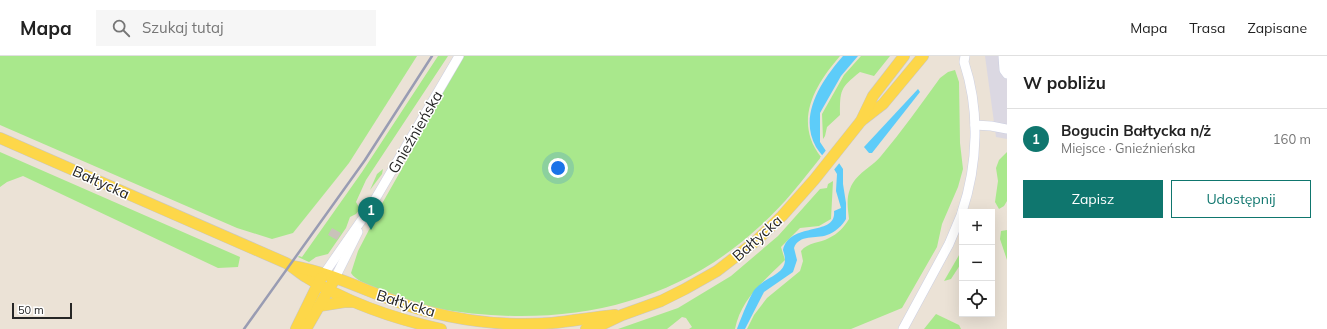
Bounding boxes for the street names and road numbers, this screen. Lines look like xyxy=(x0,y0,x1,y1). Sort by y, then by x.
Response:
street label: Gnieźnieńska xyxy=(384,87,446,177)
street label: Bałtycka xyxy=(70,161,132,203)
street label: Bałtycka xyxy=(728,211,786,265)
street label: Bałtycka xyxy=(374,285,438,321)

